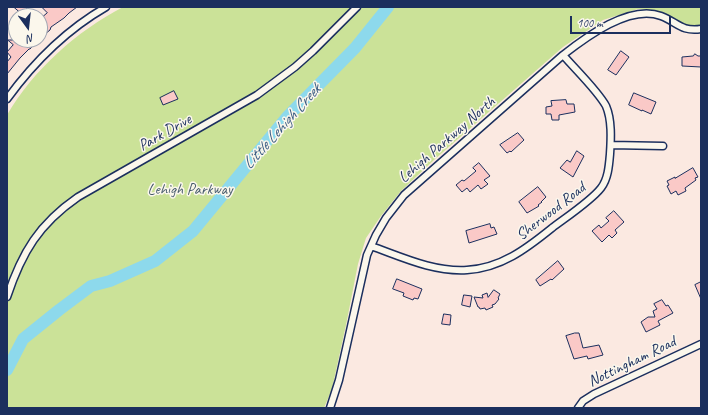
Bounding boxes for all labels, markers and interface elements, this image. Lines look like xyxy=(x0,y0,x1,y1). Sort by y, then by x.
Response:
north arrow xyxy=(8,8,48,48)
scale bar xyxy=(572,8,673,34)
text: 100 m xyxy=(577,15,603,31)
text: N xyxy=(26,31,36,46)
water label: Little Lehigh Creek xyxy=(238,80,326,174)
street label: Lehigh Parkway North xyxy=(395,93,499,187)
street label: Park Drive xyxy=(135,110,195,156)
street label: Sherwood Road xyxy=(512,179,590,245)
park label: Lehigh Parkway xyxy=(148,180,232,200)
street label: Nottingham Road xyxy=(585,333,679,391)

